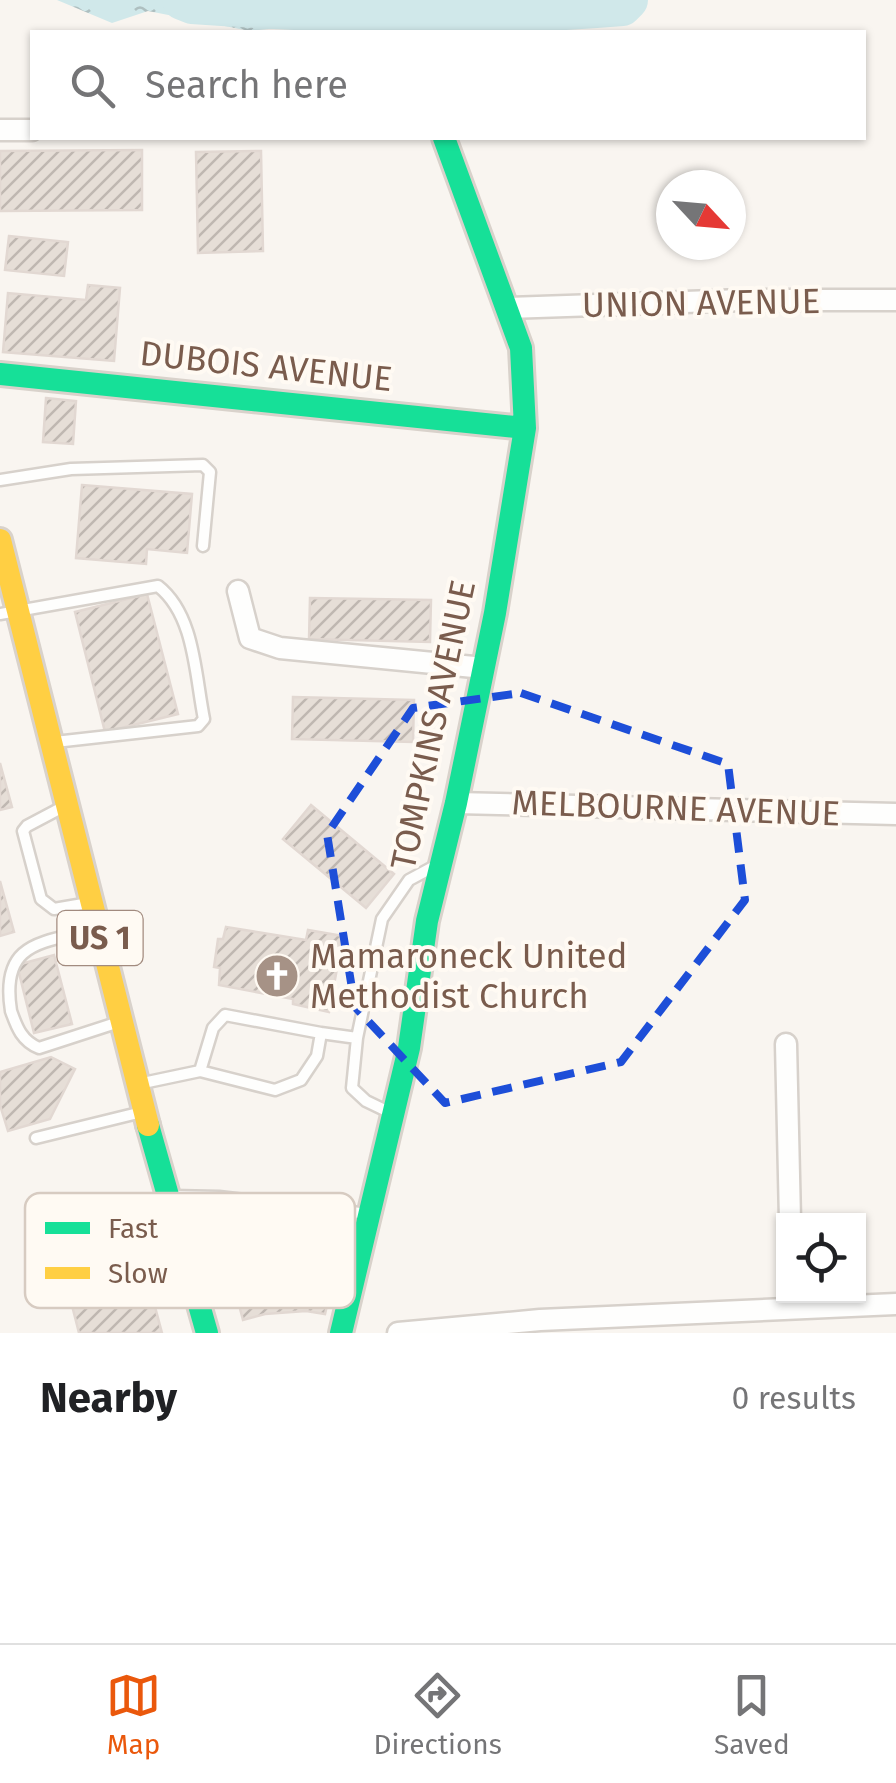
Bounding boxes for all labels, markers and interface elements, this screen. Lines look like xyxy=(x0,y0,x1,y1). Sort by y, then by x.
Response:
search box xyxy=(30,30,866,140)
icon: search xyxy=(65,58,120,113)
text: Search here xyxy=(145,62,348,108)
north arrow xyxy=(656,170,746,260)
street label: UNION AVENUE xyxy=(581,280,821,326)
street label: DUBOIS AVENUE xyxy=(138,332,394,400)
street label: TOMPKINS AVENUE xyxy=(382,576,484,874)
street label: MELBOURNE AVENUE xyxy=(511,781,841,835)
road number: US 1 xyxy=(58,911,142,965)
place label: Mamaroneck United Methodist Church xyxy=(310,935,627,1017)
church icon: Mamaroneck United Methodist Church xyxy=(254,953,300,999)
legend xyxy=(25,1193,355,1308)
text: Fast xyxy=(108,1212,159,1245)
map controls xyxy=(776,1213,866,1303)
button: locate xyxy=(776,1213,866,1303)
text: Slow xyxy=(108,1257,168,1290)
text: Nearby xyxy=(40,1373,177,1423)
text: 0 results xyxy=(731,1379,856,1417)
tab: Map xyxy=(106,1668,161,1761)
tab: Directions xyxy=(373,1668,502,1761)
tab: Saved xyxy=(714,1668,790,1761)

